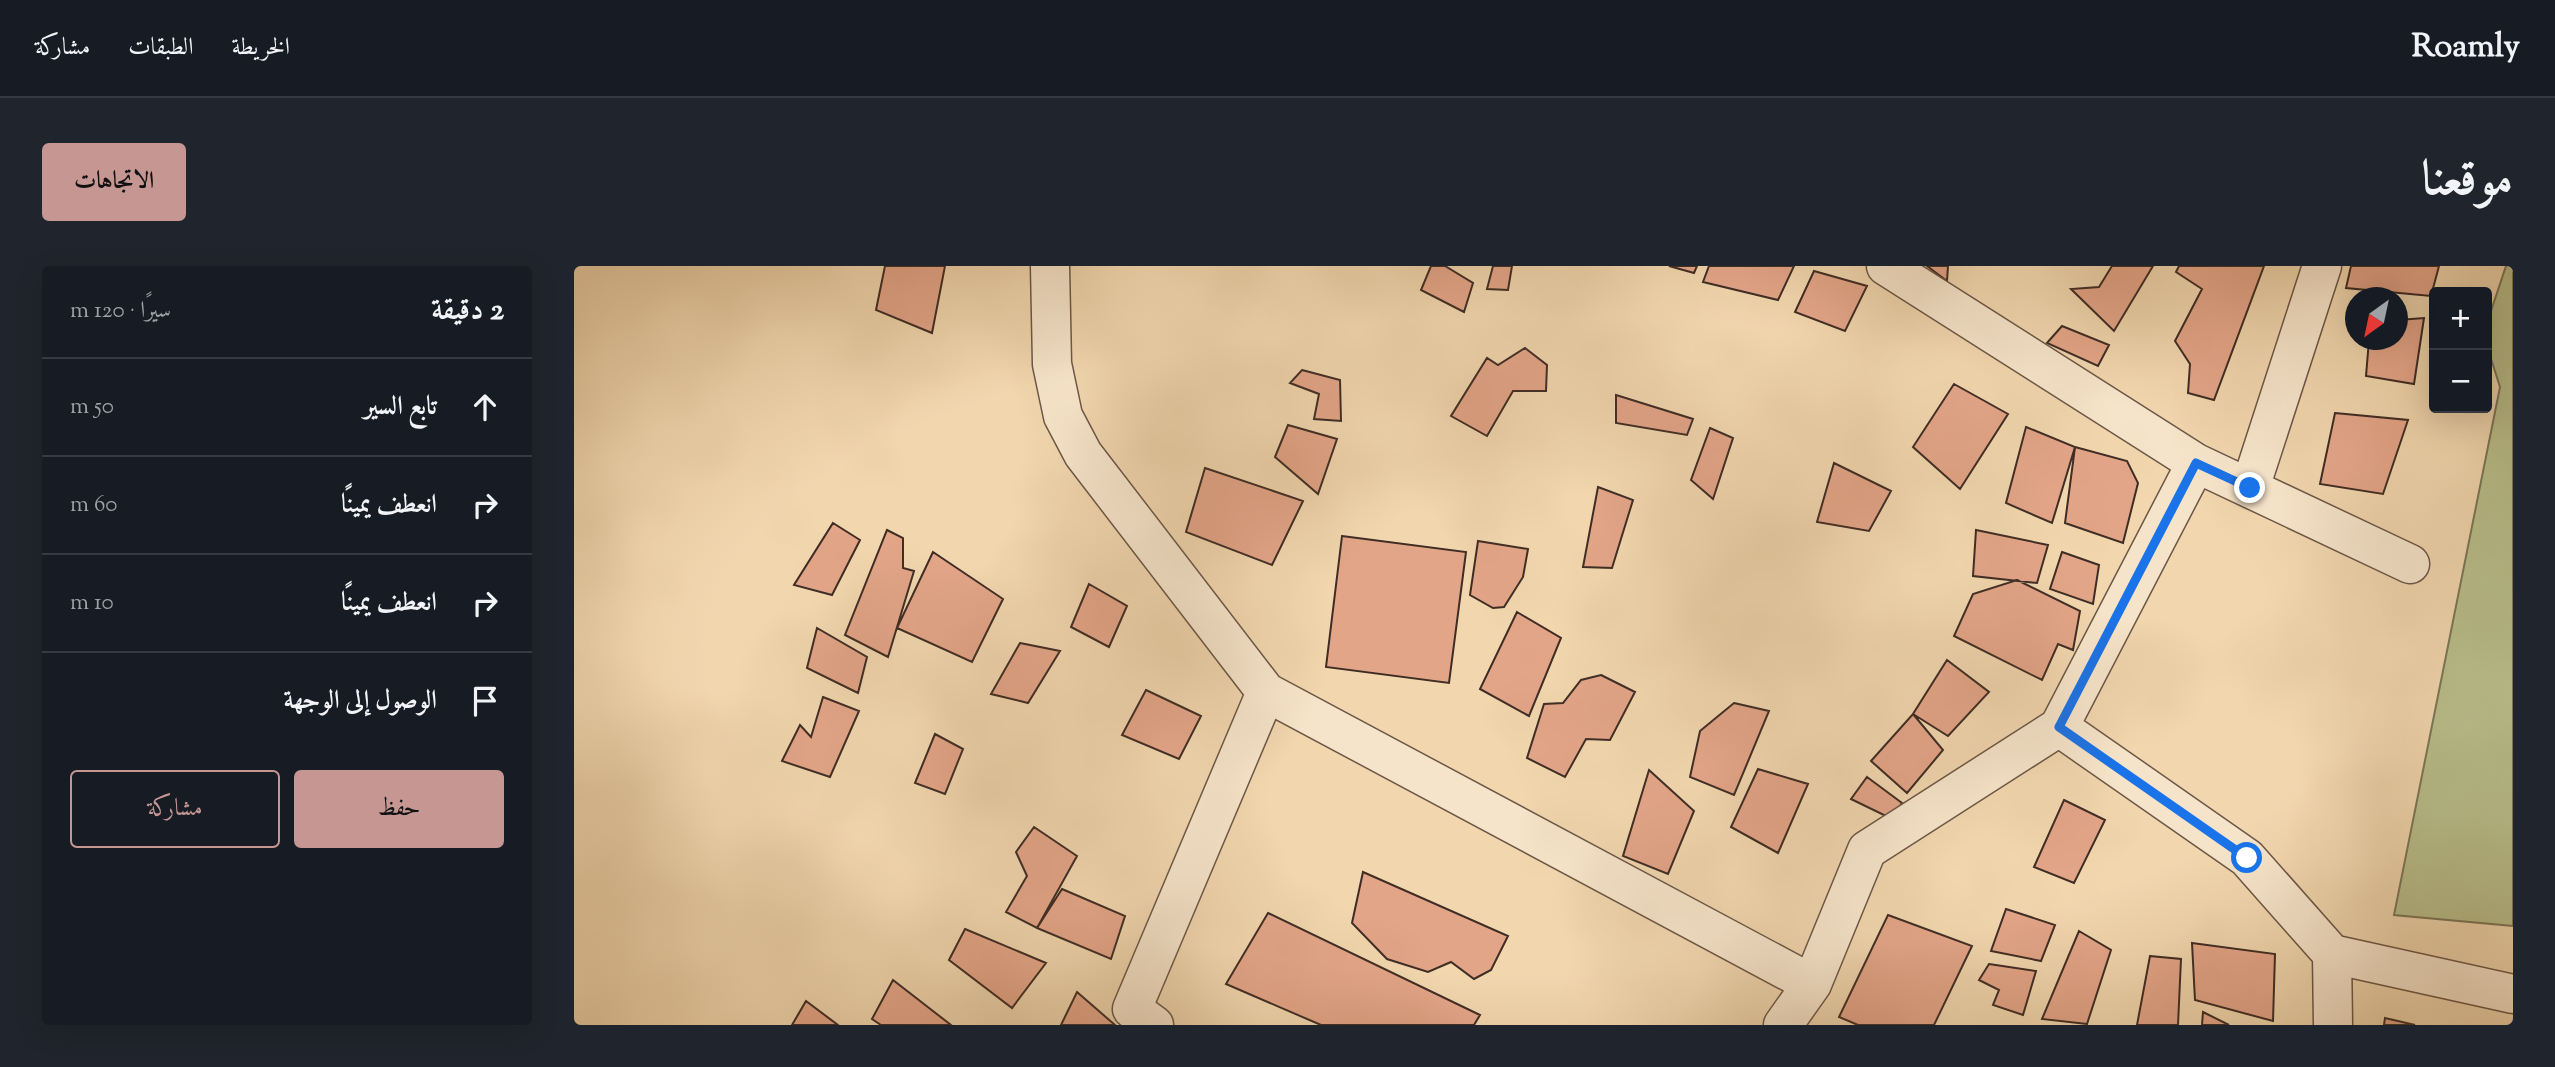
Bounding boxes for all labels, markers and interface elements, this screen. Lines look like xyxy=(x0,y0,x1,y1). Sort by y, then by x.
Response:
text: Roamly xyxy=(2411,24,2520,72)
text: مشاركة xyxy=(35,31,90,65)
text: الطبقات xyxy=(128,31,194,65)
text: الخريطة xyxy=(232,31,290,65)
button: الاتجاهات xyxy=(42,143,186,221)
text: موقعنا xyxy=(2421,147,2513,217)
north arrow xyxy=(2345,287,2408,350)
map controls xyxy=(2429,287,2492,413)
button: + xyxy=(2429,287,2492,350)
text: 2 دقيقة xyxy=(431,290,504,333)
text: سيرًا · 120 m xyxy=(70,295,171,328)
button: − xyxy=(2429,350,2492,413)
icon: ahead xyxy=(466,388,504,426)
text: تابع السير xyxy=(364,389,437,426)
text: 50 m xyxy=(70,391,114,424)
route end xyxy=(2234,472,2265,503)
icon: right xyxy=(466,486,504,524)
text: انعطف يمينًا xyxy=(341,487,437,524)
text: 60 m xyxy=(70,489,118,522)
icon: right xyxy=(466,584,504,622)
text: انعطف يمينًا xyxy=(341,585,437,622)
text: 10 m xyxy=(70,587,114,620)
icon: arrive xyxy=(466,682,504,720)
text: الوصول إلى الوجهة xyxy=(283,683,437,720)
button: مشاركة xyxy=(70,770,280,848)
button: حفظ xyxy=(294,770,504,848)
route start xyxy=(2231,842,2262,873)

